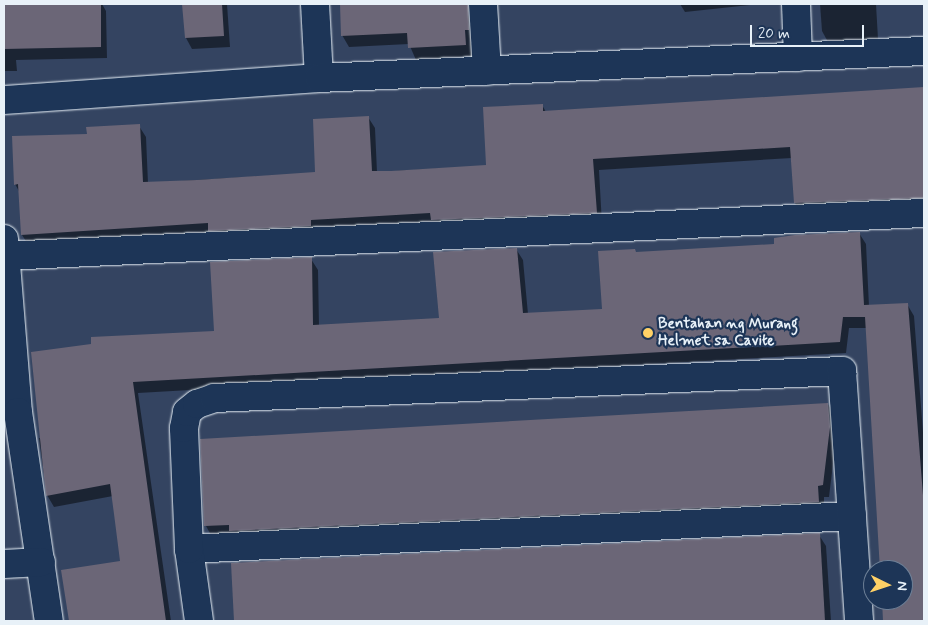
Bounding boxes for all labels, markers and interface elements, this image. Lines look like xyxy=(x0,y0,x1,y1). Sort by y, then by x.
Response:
scale bar xyxy=(753,15,867,47)
text: 20 m xyxy=(758,24,790,44)
place label: Bentahan ng Murang Helmet sa Cavite xyxy=(658,315,796,350)
marker: Bentahan ng Murang Helmet sa Cavite xyxy=(642,327,654,339)
north arrow xyxy=(863,560,913,610)
text: N xyxy=(893,581,911,591)

